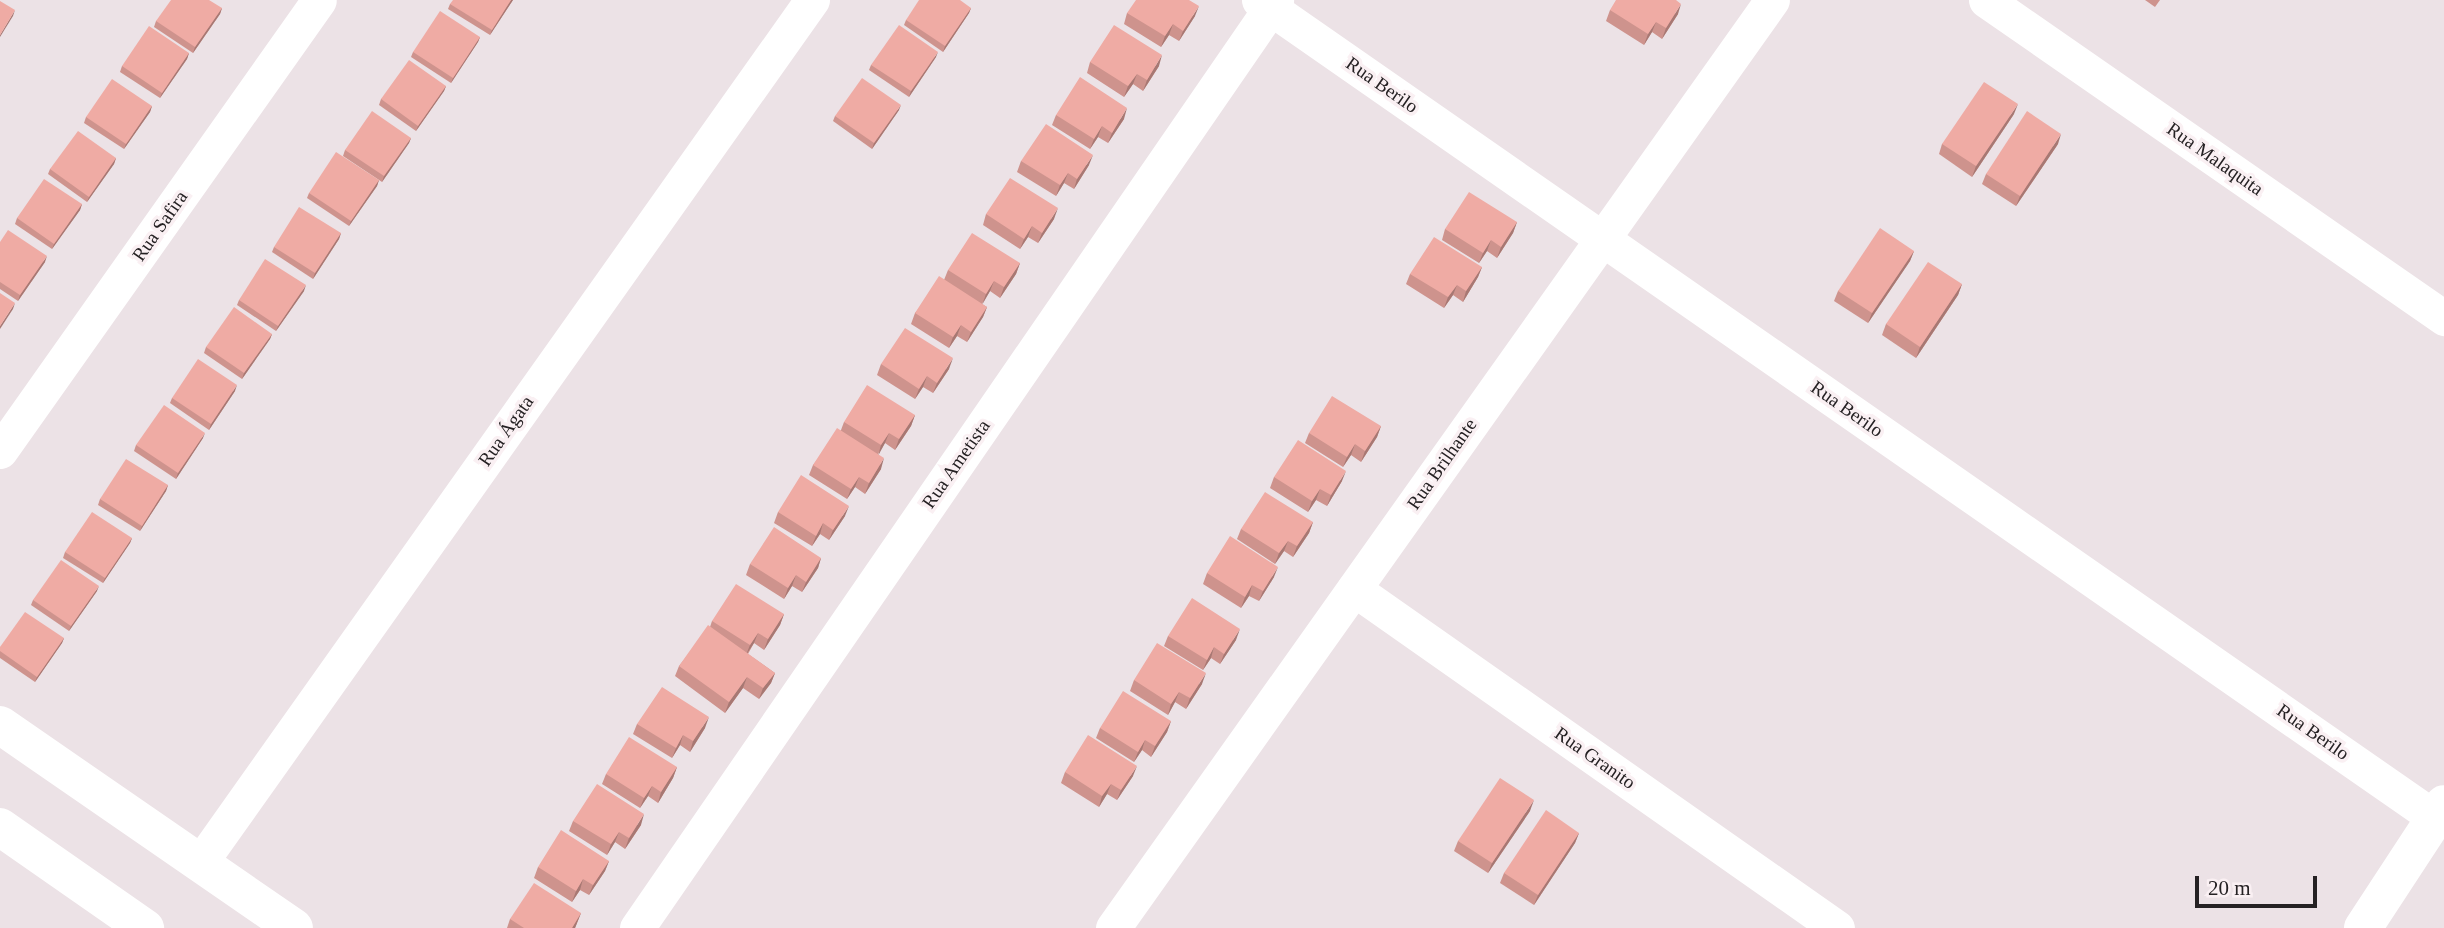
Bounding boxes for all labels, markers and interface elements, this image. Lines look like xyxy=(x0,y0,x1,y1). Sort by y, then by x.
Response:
street label: Rua Berilo xyxy=(1342,52,1422,118)
street label: Rua Malaquita xyxy=(2162,117,2268,201)
street label: Rua Safira xyxy=(128,186,192,266)
street label: Rua Berilo xyxy=(1807,376,1887,442)
street label: Rua Ágata xyxy=(474,391,538,471)
street label: Rua Brilhante xyxy=(1402,414,1482,514)
street label: Rua Ametista xyxy=(917,415,995,513)
street label: Rua Berilo xyxy=(2273,699,2353,765)
street label: Rua Granito xyxy=(1550,722,1640,794)
scale bar xyxy=(2199,862,2322,906)
text: 20 m xyxy=(2208,876,2251,900)

